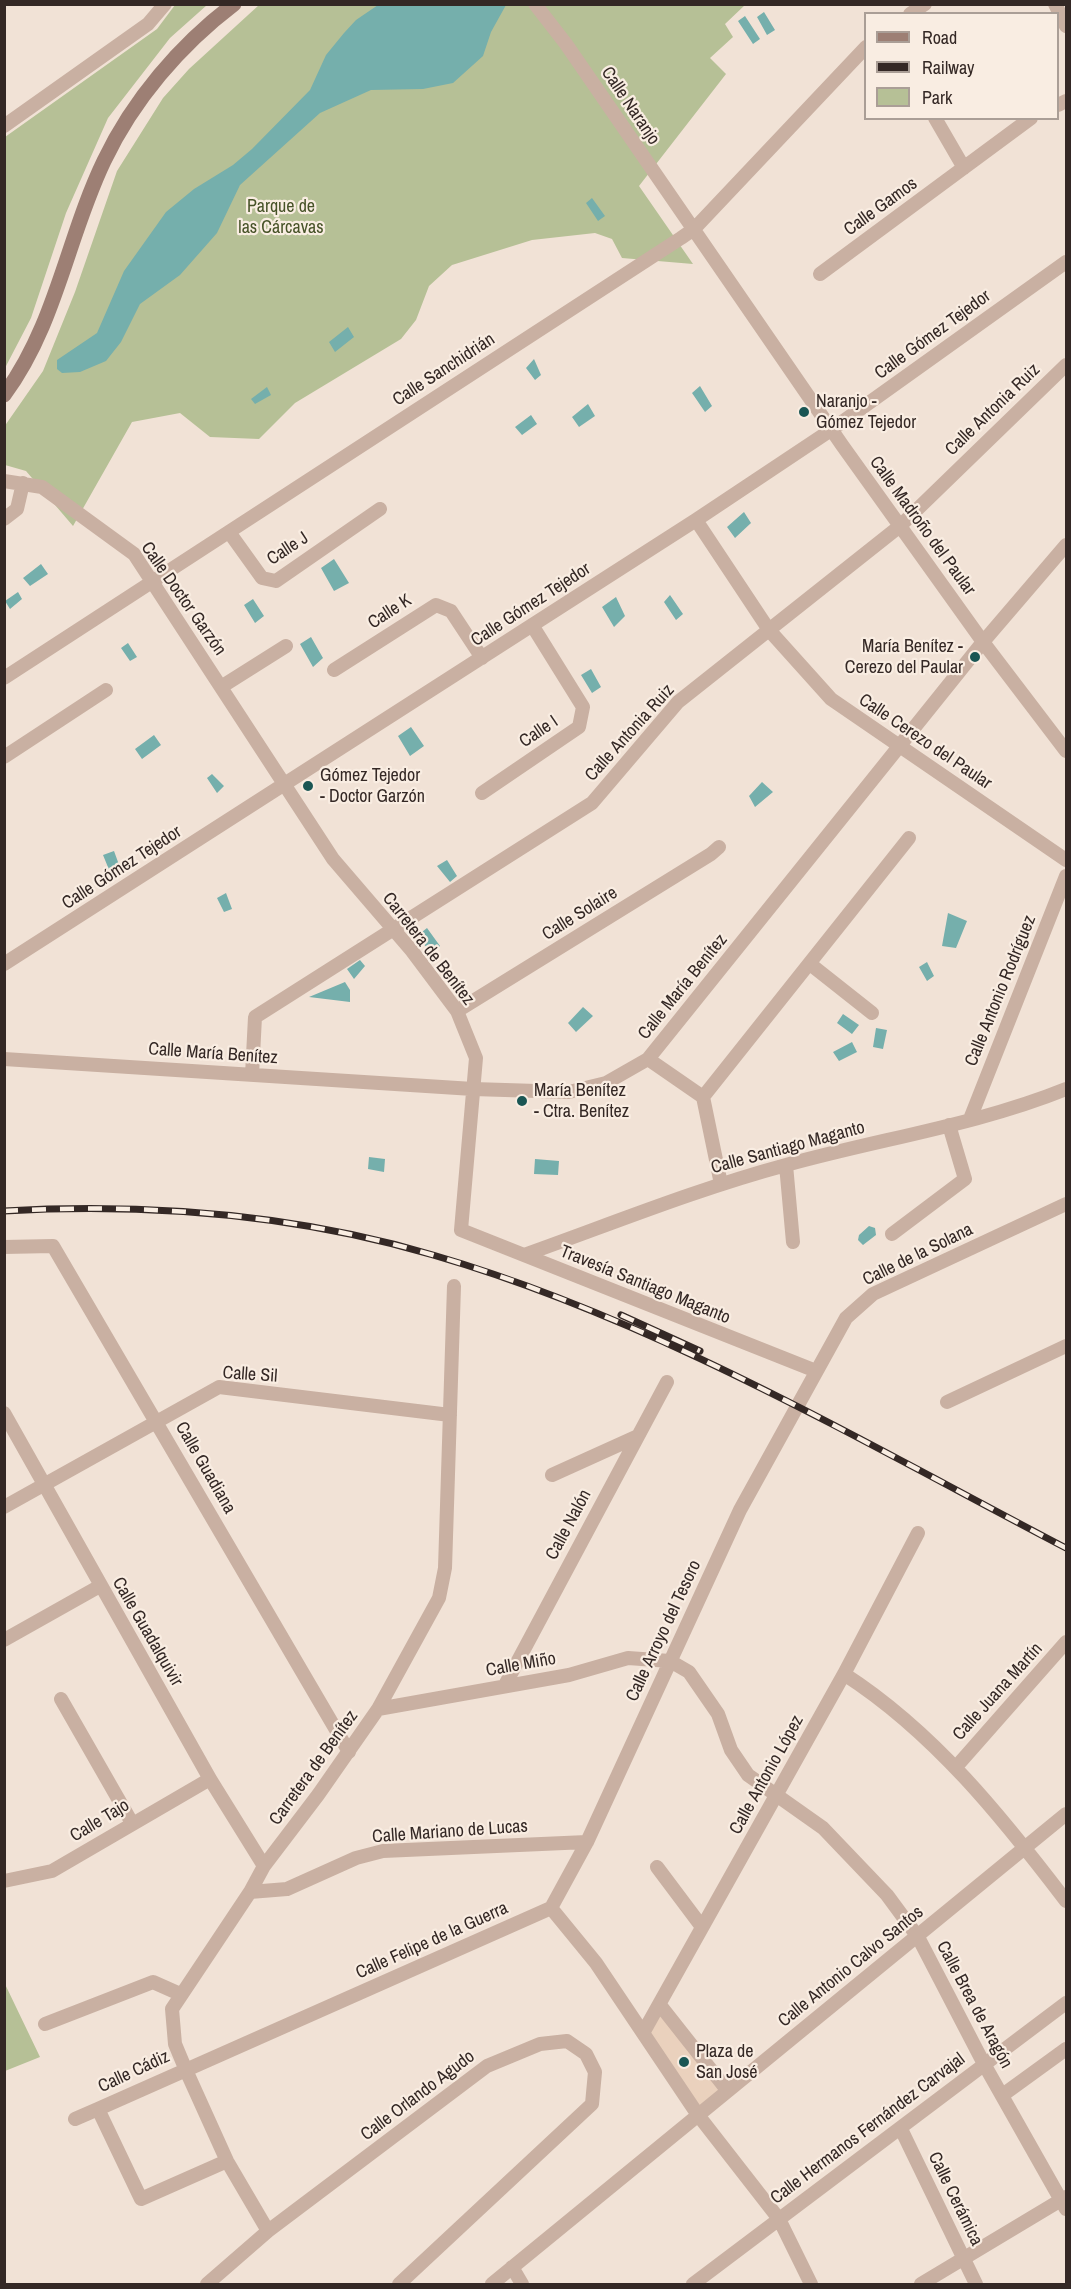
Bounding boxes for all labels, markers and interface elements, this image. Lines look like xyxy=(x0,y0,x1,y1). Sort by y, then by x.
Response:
legend xyxy=(864,12,1059,120)
text: Road xyxy=(922,25,957,50)
text: Railway xyxy=(922,55,975,80)
street label: Calle Naranjo xyxy=(596,63,664,149)
text: Park xyxy=(922,85,952,110)
street label: Calle Gamos xyxy=(840,173,922,241)
park label: Parque de las Cárcavas xyxy=(238,196,324,238)
street label: Calle Gómez Tejedor xyxy=(871,286,995,384)
street label: Calle Sanchidrián xyxy=(389,329,499,411)
street label: Calle Antonia Ruiz xyxy=(941,359,1045,461)
place label: Naranjo - Gómez Tejedor xyxy=(816,391,916,434)
marker: Naranjo - Gómez Tejedor xyxy=(797,405,811,419)
street label: Calle Madroño del Paular xyxy=(864,452,980,600)
street label: Calle J xyxy=(263,528,313,570)
street label: Calle Doctor Garzón xyxy=(136,538,230,660)
street label: Calle Gómez Tejedor xyxy=(467,558,595,652)
street label: Calle K xyxy=(364,590,416,634)
place label: María Benítez - Cerezo del Paular xyxy=(845,636,963,678)
marker: María Benítez - Cerezo del Paular xyxy=(968,650,982,664)
street label: Calle Antonia Ruiz xyxy=(581,680,679,786)
street label: Calle Cerezo del Paular xyxy=(854,689,996,795)
street label: Calle I xyxy=(516,711,562,753)
place label: Gómez Tejedor - Doctor Garzón xyxy=(320,765,425,808)
marker: Gómez Tejedor - Doctor Garzón xyxy=(301,779,315,793)
street label: Calle Gómez Tejedor xyxy=(58,821,186,915)
street label: Calle Solaire xyxy=(538,882,622,946)
street label: Carretera de Benítez xyxy=(377,888,479,1010)
street label: Calle Antonio Rodríguez xyxy=(961,912,1041,1070)
street label: Calle María Benítez xyxy=(634,930,732,1044)
street label: Calle María Benítez xyxy=(148,1039,278,1069)
place label: María Benítez - Ctra. Benítez xyxy=(534,1080,629,1122)
marker: María Benítez - Ctra. Benítez xyxy=(515,1094,529,1108)
street label: Calle Santiago Maganto xyxy=(709,1117,867,1179)
street label: Calle de la Solana xyxy=(859,1219,977,1291)
street label: Travesía Santiago Maganto xyxy=(557,1241,733,1329)
street label: Calle Sil xyxy=(222,1362,278,1388)
street label: Calle Guadiana xyxy=(170,1418,240,1518)
street label: Calle Nalón xyxy=(542,1486,596,1564)
street label: Calle Arroyo del Tesoro xyxy=(622,1557,706,1705)
street label: Calle Guadalquivir xyxy=(107,1574,187,1690)
street label: Calle Juana Martín xyxy=(949,1639,1047,1745)
street label: Calle Miño xyxy=(484,1648,558,1682)
street label: Carretera de Benítez xyxy=(265,1706,363,1830)
street label: Calle Antonio López xyxy=(725,1712,809,1838)
street label: Calle Tajo xyxy=(67,1795,133,1847)
street label: Calle Mariano de Lucas xyxy=(371,1816,529,1848)
street label: Calle Felipe de la Guerra xyxy=(353,1898,511,1984)
street label: Calle Antonio Calvo Santos xyxy=(774,1902,928,2032)
street label: Calle Brea de Aragón xyxy=(931,1938,1017,2072)
place label: Plaza de San José xyxy=(696,2041,758,2084)
street label: Calle Cádiz xyxy=(95,2046,173,2098)
street label: Calle Orlando Agudo xyxy=(357,2046,479,2146)
street label: Calle Hermanos Fernández Carvajal xyxy=(766,2049,970,2209)
marker: Plaza de San José xyxy=(677,2055,691,2069)
street label: Calle Cerámica xyxy=(923,2149,987,2249)

